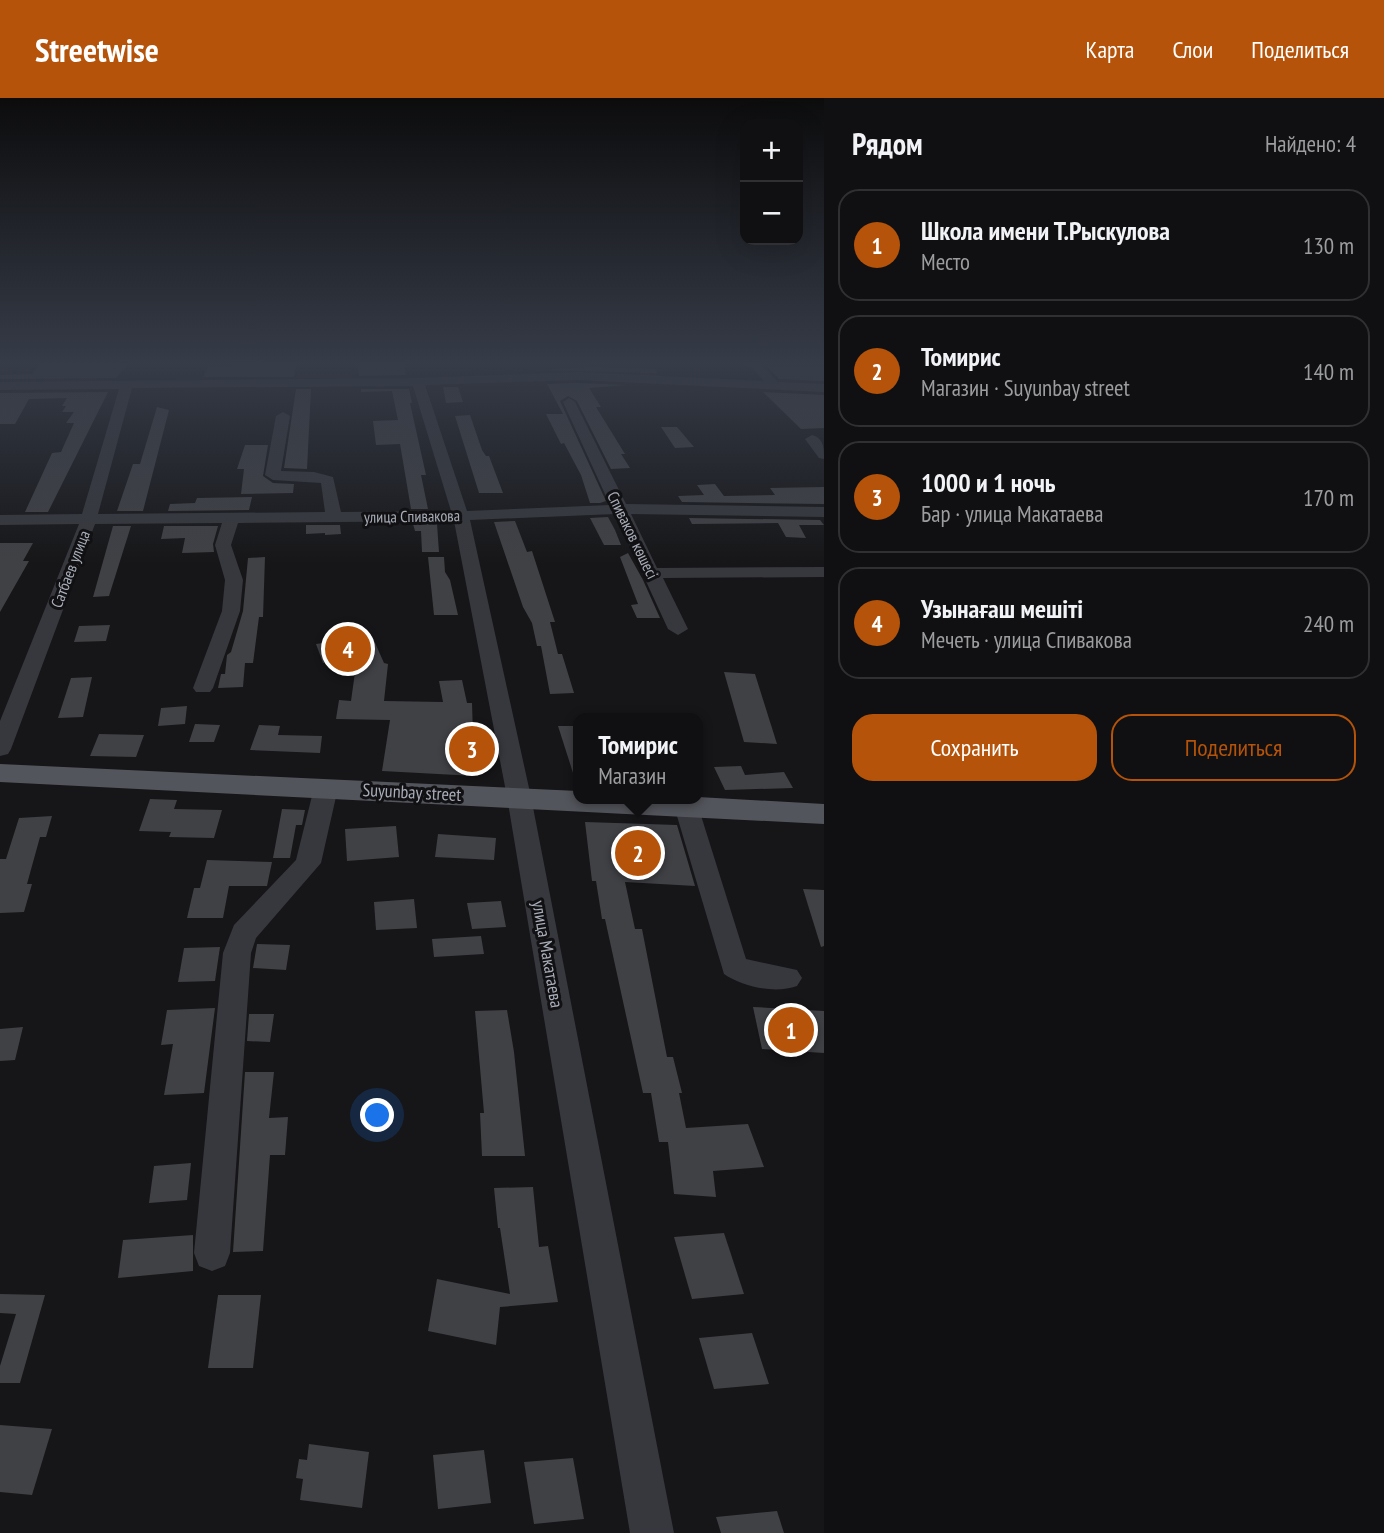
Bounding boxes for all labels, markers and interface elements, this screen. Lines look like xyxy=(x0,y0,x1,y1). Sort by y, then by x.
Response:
text: Streetwise xyxy=(35,28,159,71)
text: Карта xyxy=(1086,34,1134,65)
text: Слои xyxy=(1172,34,1213,65)
text: Поделиться xyxy=(1251,34,1349,65)
map controls xyxy=(740,119,803,245)
button: + xyxy=(740,119,803,182)
text: Рядом xyxy=(852,124,923,163)
text: Найдено: 4 xyxy=(1265,129,1356,158)
button: − xyxy=(740,182,803,245)
text: Школа имени Т.Рыскулова xyxy=(921,214,1170,247)
text: 1 xyxy=(872,231,883,260)
text: 130 m xyxy=(1303,231,1354,260)
text: Место xyxy=(921,247,970,276)
text: Томирис xyxy=(921,340,1001,373)
text: 2 xyxy=(872,357,883,386)
text: 140 m xyxy=(1303,357,1354,386)
text: Магазин · Suyunbay street xyxy=(921,373,1130,402)
text: 1000 и 1 ночь xyxy=(921,466,1056,499)
text: 3 xyxy=(872,483,883,512)
text: 170 m xyxy=(1303,483,1354,512)
street label: Спиваков көшесі xyxy=(603,488,663,582)
text: Бар · улица Макатаева xyxy=(921,499,1104,528)
street label: улица Спивакова xyxy=(364,505,460,527)
street label: Сатбаев улица xyxy=(46,527,94,611)
text: Узынағаш мешіті xyxy=(921,592,1083,625)
text: 4 xyxy=(872,609,883,638)
text: 240 m xyxy=(1303,609,1354,638)
pin: 4 xyxy=(325,623,371,675)
text: Мечеть · улица Спивакова xyxy=(921,625,1132,654)
popup xyxy=(573,713,703,804)
button: Сохранить xyxy=(852,714,1097,781)
button: Поделиться xyxy=(1111,714,1356,781)
pin: 3 xyxy=(449,723,495,775)
text: Томирис xyxy=(598,728,678,761)
text: Магазин xyxy=(598,761,666,790)
street label: Suyunbay street xyxy=(362,778,462,806)
pin: 2 xyxy=(615,827,661,879)
street label: улица Макатаева xyxy=(527,899,569,1009)
pin: 1 xyxy=(768,1004,814,1056)
your location xyxy=(360,1098,394,1132)

